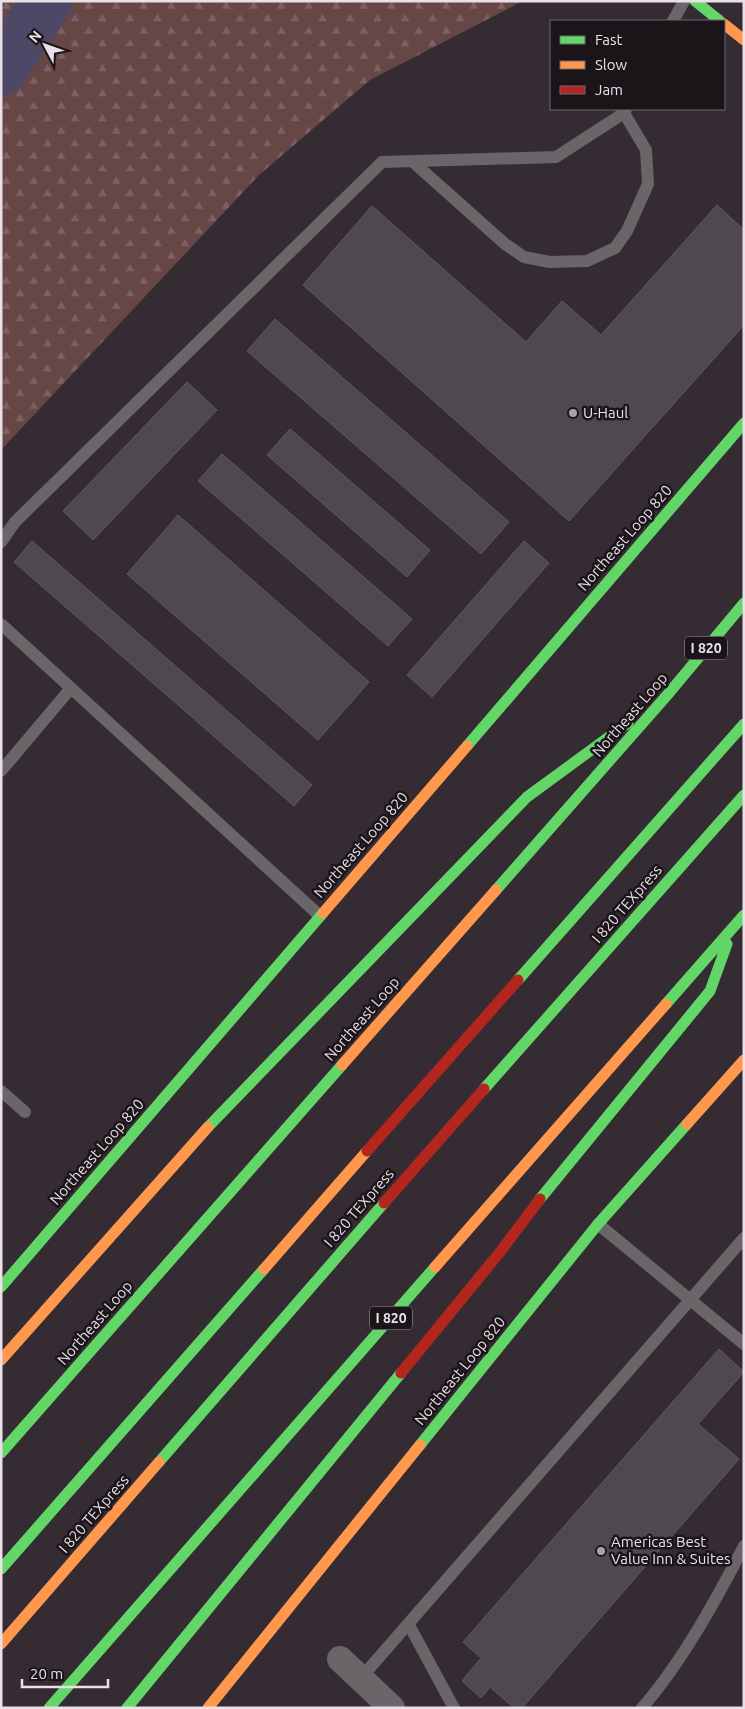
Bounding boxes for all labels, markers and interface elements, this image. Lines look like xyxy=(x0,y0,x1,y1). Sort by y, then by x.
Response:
north arrow xyxy=(20,20,70,70)
legend xyxy=(550,20,725,110)
text: N xyxy=(26,27,45,46)
text: Fast xyxy=(595,31,623,48)
text: Slow xyxy=(595,56,628,73)
text: Jam xyxy=(595,81,623,98)
place label: U-Haul xyxy=(583,404,628,421)
marker: U-Haul xyxy=(567,407,579,419)
street label: Northeast Loop 820 xyxy=(574,481,675,594)
road number: I 820 xyxy=(685,636,727,660)
street label: Northeast Loop xyxy=(589,669,671,760)
street label: Northeast Loop 820 xyxy=(310,788,411,901)
street label: I 820 TEXpress xyxy=(588,861,665,946)
street label: Northeast Loop xyxy=(321,973,403,1064)
street label: Northeast Loop 820 xyxy=(46,1095,147,1208)
street label: I 820 TEXpress xyxy=(320,1165,397,1250)
street label: Northeast Loop xyxy=(54,1277,136,1368)
road number: I 820 xyxy=(370,1306,412,1330)
street label: Northeast Loop 820 xyxy=(411,1313,508,1428)
street label: I 820 TEXpress xyxy=(55,1471,132,1556)
place label: Americas Best Value Inn & Suites xyxy=(611,1533,731,1567)
marker: Americas Best Value Inn & Suites xyxy=(595,1545,607,1557)
scale bar xyxy=(22,1656,109,1688)
text: 20 m xyxy=(30,1665,63,1682)

